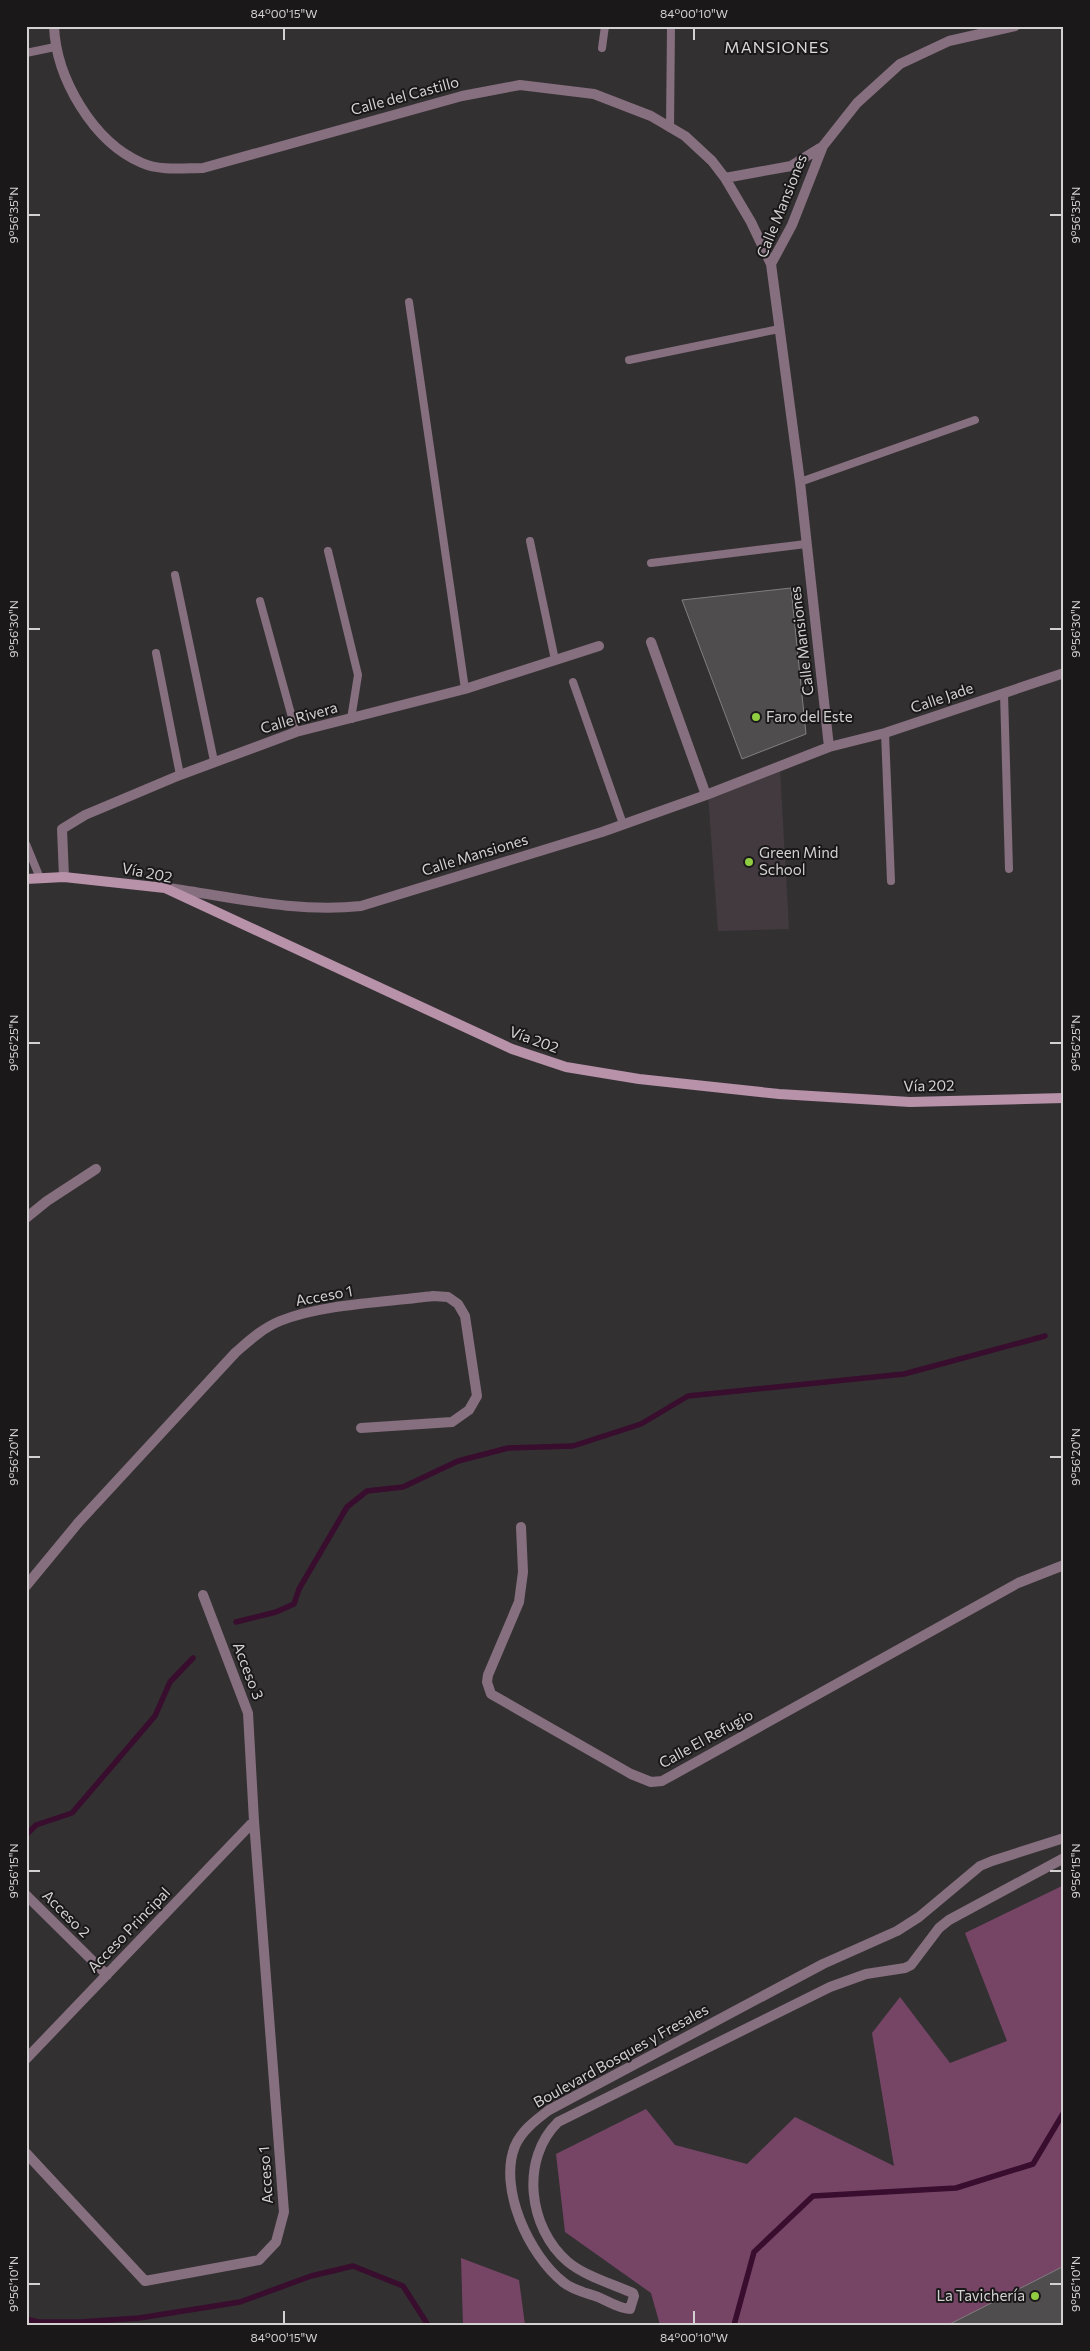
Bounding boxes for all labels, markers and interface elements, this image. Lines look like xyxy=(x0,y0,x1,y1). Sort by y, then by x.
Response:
text: 84°00'15"W xyxy=(251,6,317,20)
text: 84°00'10"W xyxy=(660,6,728,20)
district label: MANSIONES xyxy=(724,37,830,56)
street label: Calle del Castillo xyxy=(349,72,461,118)
street label: Calle Mansiones xyxy=(752,151,810,260)
text: 9°56'35"N xyxy=(6,187,20,243)
text: 9°56'35"N xyxy=(1068,187,1082,243)
street label: Calle Mansiones xyxy=(785,585,817,697)
text: 9°56'30"N xyxy=(6,600,20,658)
text: 9°56'30"N xyxy=(1068,600,1082,658)
street label: Calle Jade xyxy=(908,678,976,716)
street label: Calle Rivera xyxy=(258,697,339,737)
place label: Faro del Este xyxy=(766,707,853,725)
marker: Faro del Este xyxy=(750,711,762,723)
street label: Calle Mansiones xyxy=(419,829,530,879)
place label: Green Mind School xyxy=(759,843,839,878)
marker: Green Mind School xyxy=(743,856,755,868)
street label: Vía 202 xyxy=(120,858,174,886)
text: 9°56'25"N xyxy=(6,1015,20,1071)
text: 9°56'25"N xyxy=(1068,1015,1082,1071)
street label: Vía 202 xyxy=(507,1022,561,1056)
street label: Vía 202 xyxy=(903,1076,955,1094)
street label: Acceso 1 xyxy=(294,1281,354,1309)
text: 9°56'20"N xyxy=(6,1428,20,1486)
text: 9°56'20"N xyxy=(1068,1428,1082,1486)
street label: Acceso 3 xyxy=(230,1639,268,1702)
street label: Calle El Refugio xyxy=(655,1705,756,1771)
text: 9°56'15"N xyxy=(6,1843,20,1899)
text: 9°56'15"N xyxy=(1068,1843,1082,1899)
street label: Acceso Principal xyxy=(83,1883,173,1976)
street label: Acceso 2 xyxy=(39,1886,94,1941)
street label: Boulevard Bosques y Fresales xyxy=(530,1999,711,2111)
street label: Acceso 1 xyxy=(254,2146,276,2205)
text: 9°56'10"N xyxy=(6,2256,20,2312)
text: 9°56'10"N xyxy=(1068,2256,1082,2312)
place label: La Tavichería xyxy=(937,2286,1025,2304)
marker: La Tavichería xyxy=(1029,2290,1041,2302)
text: 84°00'15"W xyxy=(251,2330,317,2344)
text: 84°00'10"W xyxy=(660,2330,728,2344)

